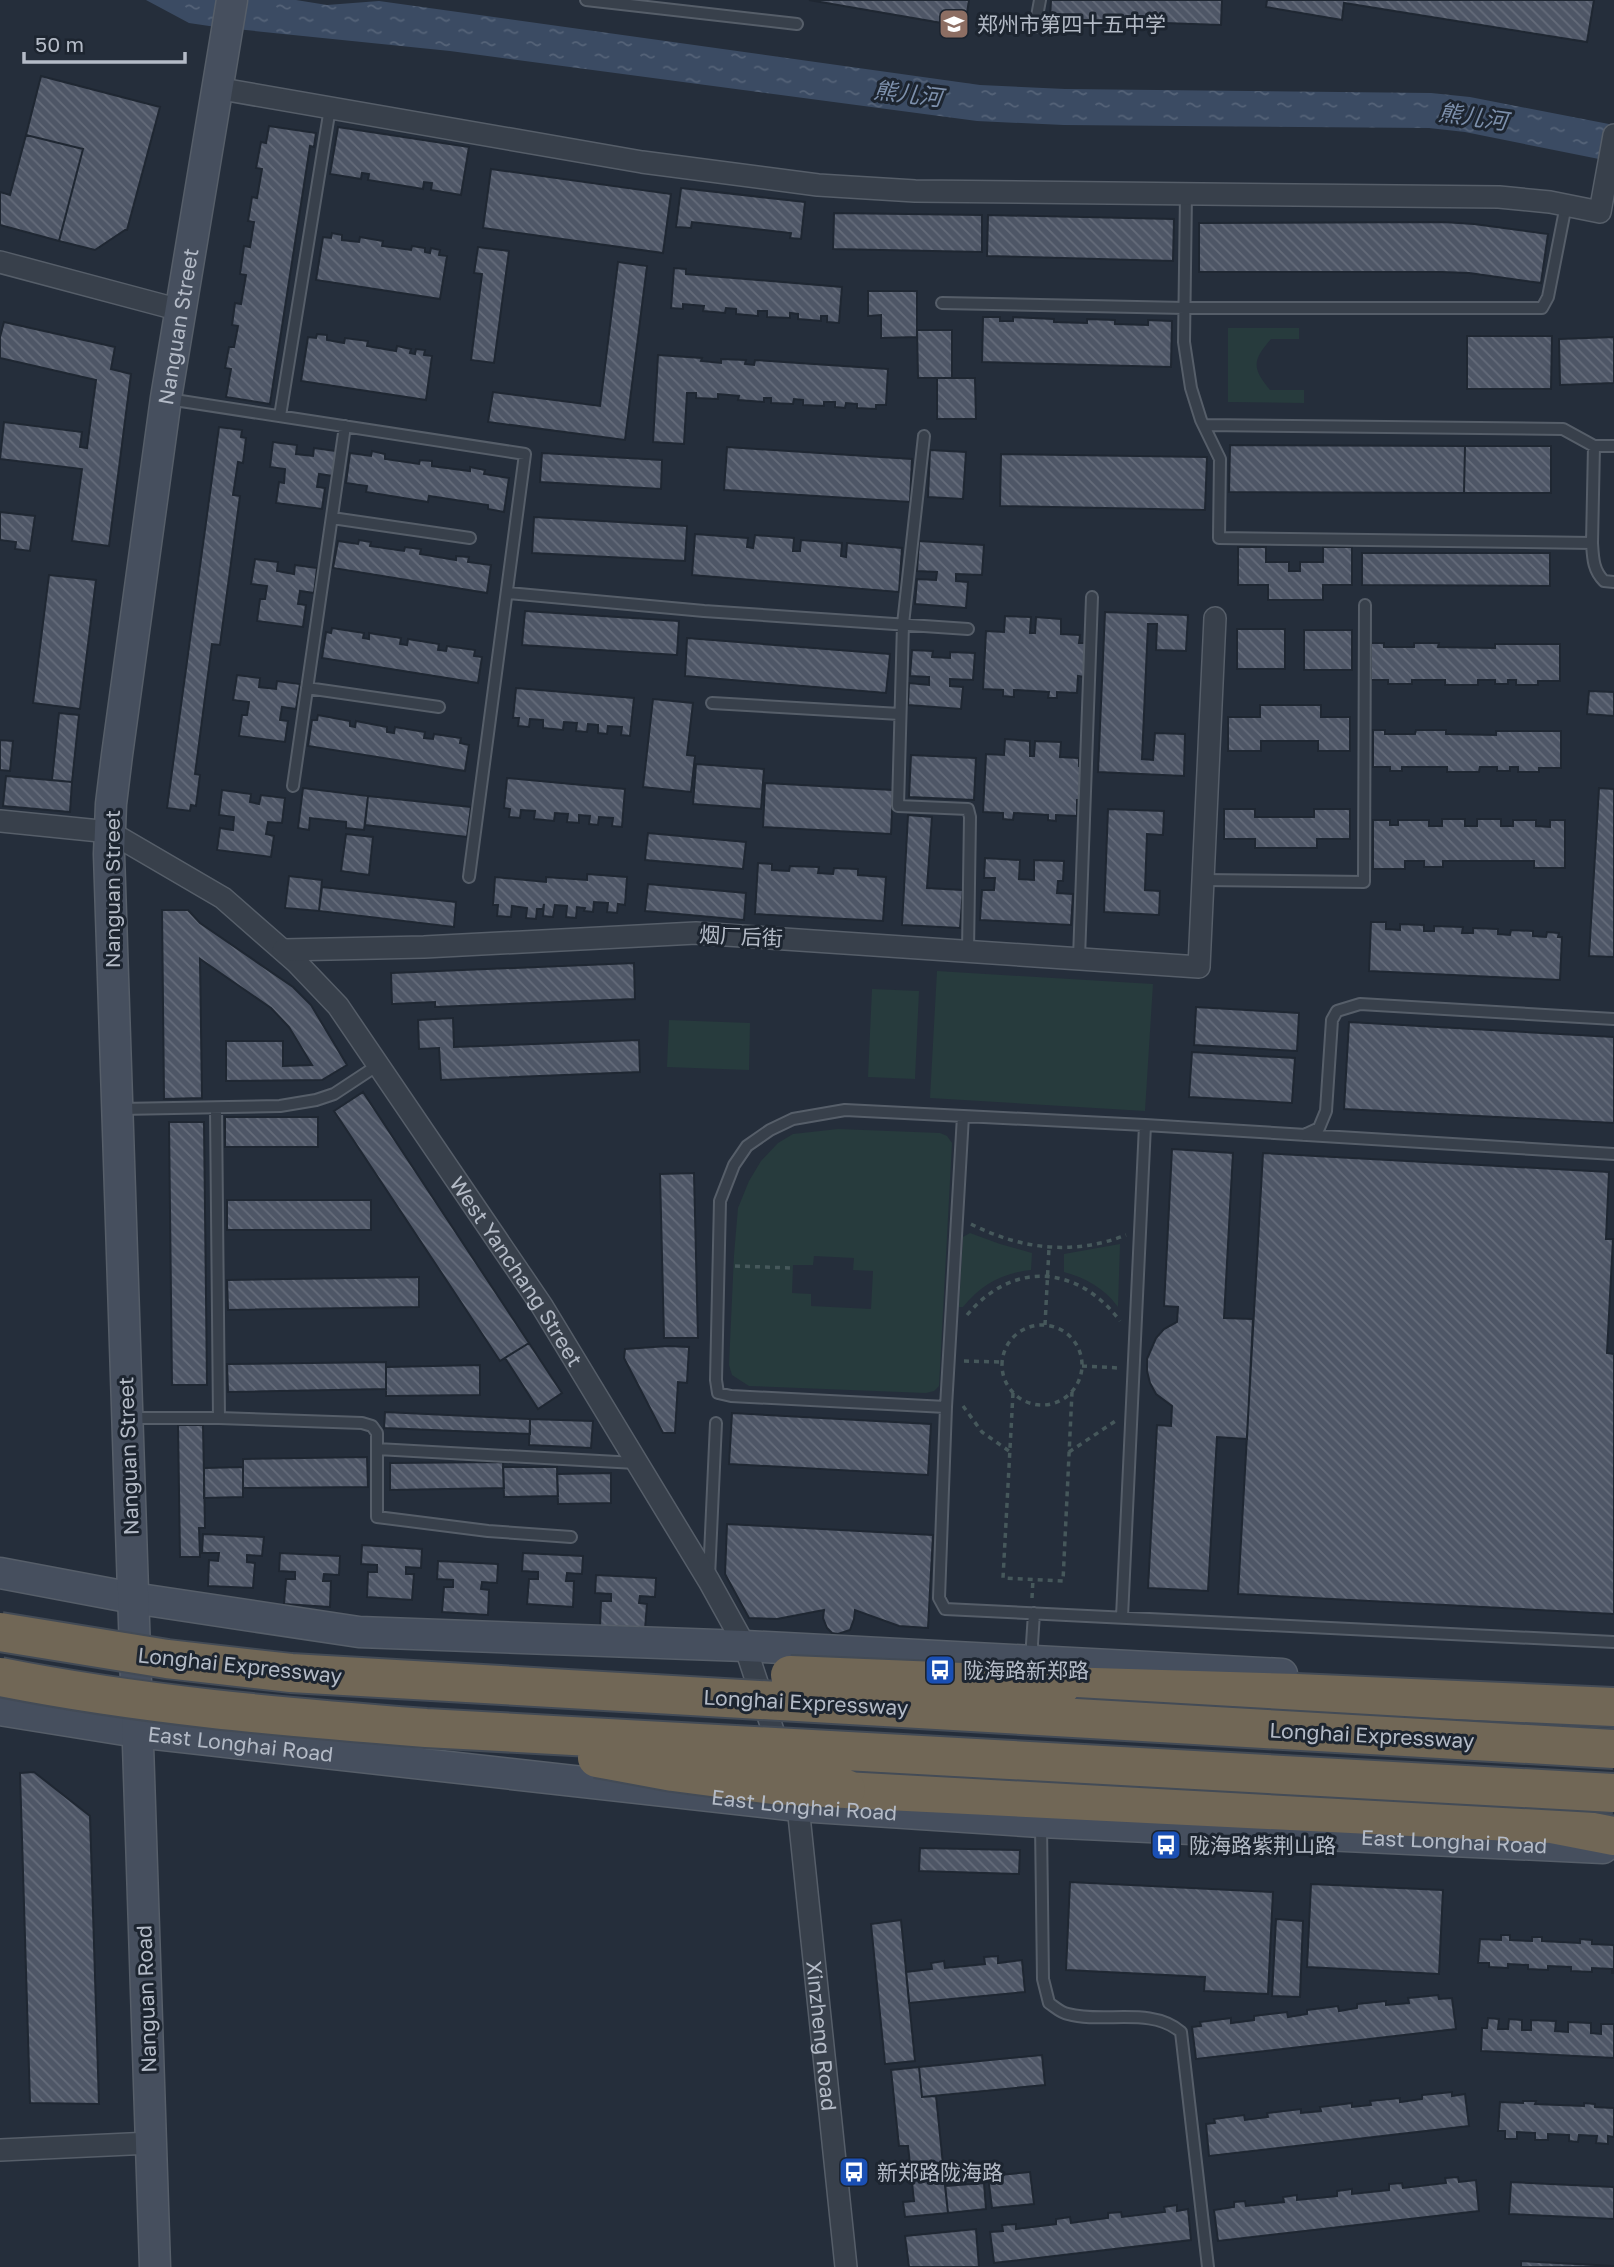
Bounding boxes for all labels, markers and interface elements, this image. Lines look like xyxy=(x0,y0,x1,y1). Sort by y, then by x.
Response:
school or university icon: 郑州市第四十五中学 xyxy=(937,7,971,41)
place label: 郑州市第四十五中学 xyxy=(977,11,1166,37)
scale bar xyxy=(24,21,186,65)
text: 50 m xyxy=(35,31,84,57)
water label: 熊儿河 xyxy=(872,75,948,112)
water label: 熊儿河 xyxy=(1437,97,1513,135)
street label: Nanguan Street xyxy=(152,246,204,407)
street label: Nanguan Street xyxy=(99,810,125,968)
street label: 烟厂后街 xyxy=(698,921,784,951)
street label: West Yanchang Street xyxy=(444,1171,588,1371)
street label: Nanguan Street xyxy=(112,1376,144,1536)
street label: Longhai Expressway xyxy=(137,1641,344,1689)
bus stop icon: 陇海路新郑路 xyxy=(923,1653,957,1687)
place label: 陇海路新郑路 xyxy=(963,1657,1089,1683)
street label: Longhai Expressway xyxy=(703,1684,909,1720)
street label: Longhai Expressway xyxy=(1269,1717,1475,1753)
street label: East Longhai Road xyxy=(146,1720,335,1767)
street label: East Longhai Road xyxy=(710,1783,898,1826)
street label: East Longhai Road xyxy=(1360,1824,1548,1858)
bus stop icon: 陇海路紫荆山路 xyxy=(1149,1828,1183,1862)
place label: 陇海路紫荆山路 xyxy=(1189,1832,1336,1858)
street label: Nanguan Road xyxy=(130,1925,162,2073)
street label: Xinzheng Road xyxy=(801,1959,843,2112)
bus stop icon: 新郑路陇海路 xyxy=(837,2155,871,2189)
place label: 新郑路陇海路 xyxy=(877,2159,1003,2185)

